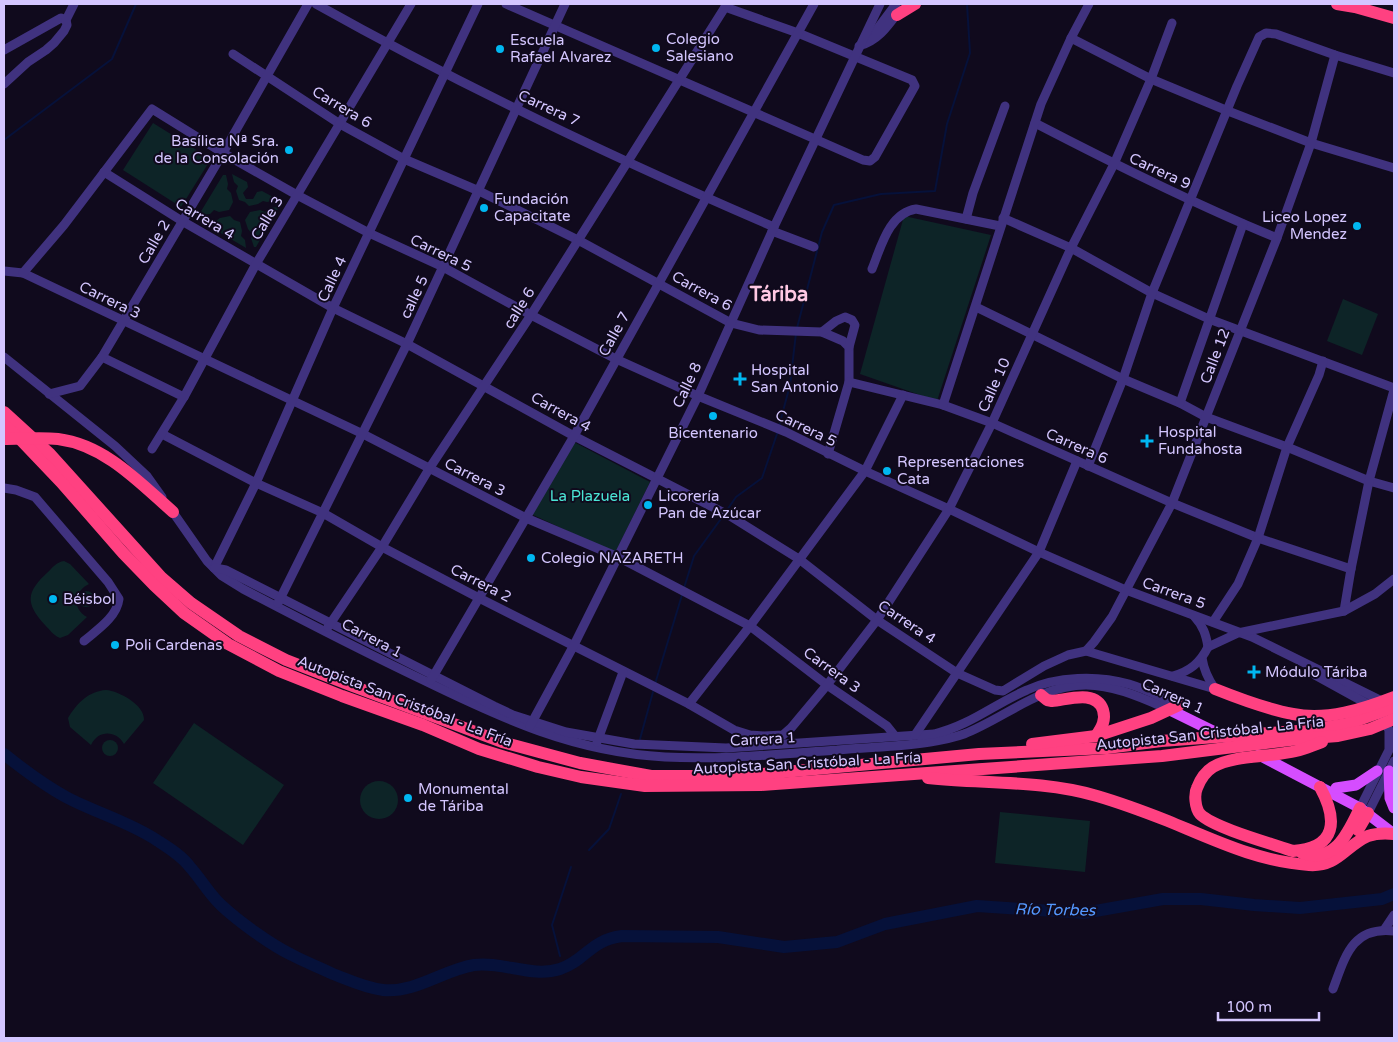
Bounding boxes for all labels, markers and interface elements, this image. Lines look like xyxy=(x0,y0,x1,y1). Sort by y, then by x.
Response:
place label: Colegio Salesiano xyxy=(666,30,734,65)
place label: Escuela Rafael Alvarez xyxy=(510,31,612,66)
marker: Colegio Salesiano xyxy=(650,42,662,54)
marker: Escuela Rafael Alvarez xyxy=(494,43,506,55)
street label: Carrera 6 xyxy=(309,82,375,132)
street label: Carrera 7 xyxy=(515,86,583,130)
place label: Basílica Nª Sra. de la Consolación xyxy=(154,132,279,167)
marker: Basílica Nª Sra. de la Consolación xyxy=(283,144,295,156)
street label: Carrera 9 xyxy=(1126,149,1194,193)
place label: Fundación Capacitate xyxy=(494,190,571,225)
street label: Calle 3 xyxy=(247,193,287,243)
street label: Carrera 4 xyxy=(172,194,238,244)
marker: Fundación Capacitate xyxy=(478,202,490,214)
place label: Liceo Lopez Mendez xyxy=(1262,208,1347,243)
street label: Calle 2 xyxy=(134,217,174,267)
marker: Liceo Lopez Mendez xyxy=(1351,220,1363,232)
street label: Carrera 5 xyxy=(407,230,475,276)
street label: Calle 4 xyxy=(314,253,350,305)
street label: Carrera 6 xyxy=(669,267,735,315)
street label: calle 5 xyxy=(396,272,432,322)
street label: Carrera 3 xyxy=(76,277,144,323)
district label: Táriba xyxy=(749,283,808,307)
street label: calle 6 xyxy=(499,284,539,332)
street label: Calle 7 xyxy=(594,309,634,359)
street label: Calle 12 xyxy=(1196,326,1234,386)
street label: Calle 10 xyxy=(974,355,1014,415)
street label: Calle 8 xyxy=(669,359,705,411)
place label: Hospital San Antonio xyxy=(751,361,839,396)
marker: Hospital San Antonio xyxy=(733,372,747,386)
street label: Carrera 4 xyxy=(528,388,594,436)
street label: Carrera 5 xyxy=(772,405,840,451)
marker: Bicentenario xyxy=(707,410,719,422)
place label: Hospital Fundahosta xyxy=(1158,423,1242,458)
place label: Bicentenario xyxy=(668,424,758,442)
street label: Carrera 6 xyxy=(1043,424,1111,468)
marker: Hospital Fundahosta xyxy=(1140,434,1154,448)
place label: Representaciones Cata xyxy=(897,453,1024,488)
street label: Carrera 3 xyxy=(441,454,509,500)
marker: Representaciones Cata xyxy=(881,465,893,477)
park label: La Plazuela xyxy=(550,487,630,505)
place label: Licorería Pan de Azúcar xyxy=(658,487,761,522)
marker: Licorería Pan de Azúcar xyxy=(642,499,654,511)
place label: Colegio NAZARETH xyxy=(541,549,683,567)
marker: Colegio NAZARETH xyxy=(525,552,537,564)
street label: Carrera 2 xyxy=(447,560,515,606)
street label: Carrera 5 xyxy=(1140,573,1208,613)
place label: Béisbol xyxy=(63,590,115,608)
marker: Béisbol xyxy=(47,593,59,605)
street label: Carrera 4 xyxy=(875,596,939,648)
street label: Carrera 1 xyxy=(339,615,405,661)
place label: Poli Cardenas xyxy=(125,636,222,654)
marker: Poli Cardenas xyxy=(109,639,121,651)
street label: Carrera 3 xyxy=(800,643,864,697)
street label: Autopista San Cristóbal - La Fría xyxy=(295,652,515,750)
place label: Módulo Táriba xyxy=(1265,663,1368,681)
marker: Módulo Táriba xyxy=(1247,665,1261,679)
street label: Carrera 1 xyxy=(1139,674,1207,718)
street label: Autopista San Cristóbal - La Fría xyxy=(1095,712,1325,754)
street label: Carrera 1 xyxy=(730,728,796,750)
street label: Autopista San Cristóbal - La Fría xyxy=(692,748,922,778)
place label: Monumental de Táriba xyxy=(418,780,509,815)
marker: Monumental de Táriba xyxy=(402,792,414,804)
water label: Río Torbes xyxy=(1014,899,1097,921)
scale bar xyxy=(1218,990,1319,1022)
text: 100 m xyxy=(1226,998,1272,1016)

